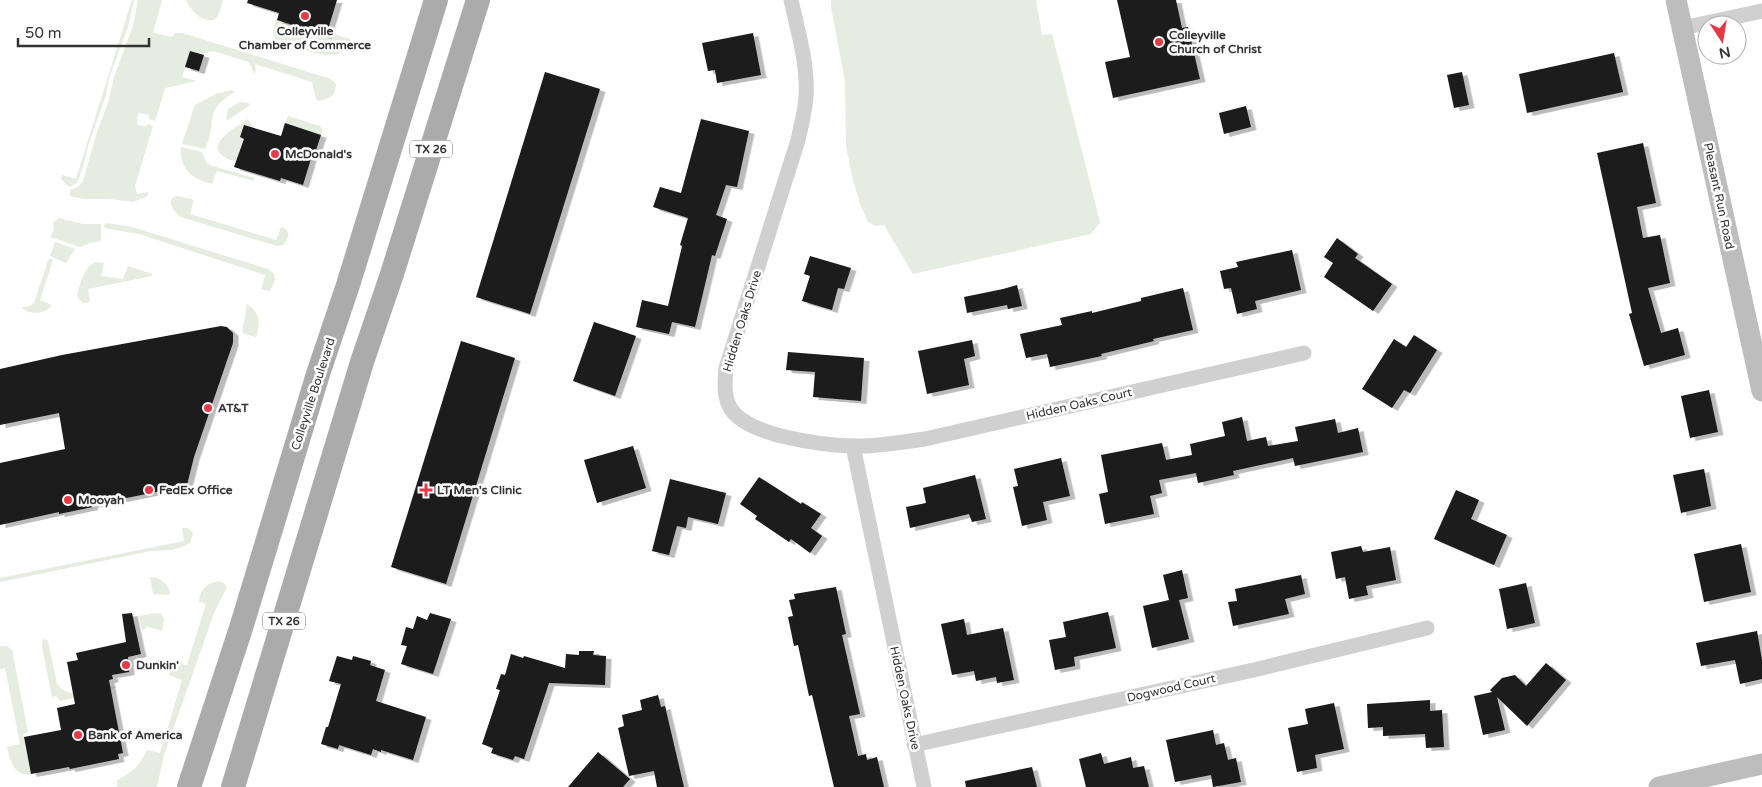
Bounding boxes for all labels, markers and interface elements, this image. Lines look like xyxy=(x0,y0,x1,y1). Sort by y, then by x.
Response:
marker: Colleyville Chamber of Commerce xyxy=(299,10,311,22)
scale bar xyxy=(18,15,149,47)
north arrow xyxy=(1697,15,1747,65)
text: 50 m xyxy=(25,24,62,42)
place label: Colleyville Chamber of Commerce xyxy=(239,24,371,52)
place label: Colleyville Church of Christ xyxy=(1169,28,1262,56)
marker: Colleyville Church of Christ xyxy=(1153,36,1165,48)
text: N xyxy=(1717,43,1732,62)
road number: TX 26 xyxy=(410,140,452,158)
street label: Pleasant Run Road xyxy=(1701,142,1737,250)
place label: McDonald's xyxy=(285,147,352,161)
marker: McDonald's xyxy=(269,148,281,160)
street label: Hidden Oaks Drive xyxy=(720,268,764,374)
street label: Colleyville Boulevard xyxy=(288,336,338,452)
street label: Hidden Oaks Court xyxy=(1025,385,1134,423)
place label: AT&T xyxy=(218,401,249,415)
marker: AT&T xyxy=(202,402,214,414)
place label: FedEx Office xyxy=(159,483,233,497)
marker: LT Men's Clinic xyxy=(419,483,433,497)
place label: LT Men's Clinic xyxy=(437,483,522,497)
marker: FedEx Office xyxy=(143,484,155,496)
place label: Mooyah xyxy=(78,493,124,508)
marker: Mooyah xyxy=(62,494,74,506)
road number: TX 26 xyxy=(263,612,305,630)
street label: Hidden Oaks Drive xyxy=(887,645,923,751)
place label: Dunkin' xyxy=(136,658,179,672)
marker: Dunkin' xyxy=(120,659,132,671)
street label: Dogwood Court xyxy=(1125,671,1217,705)
place label: Bank of America xyxy=(88,728,183,742)
marker: Bank of America xyxy=(72,729,84,741)

